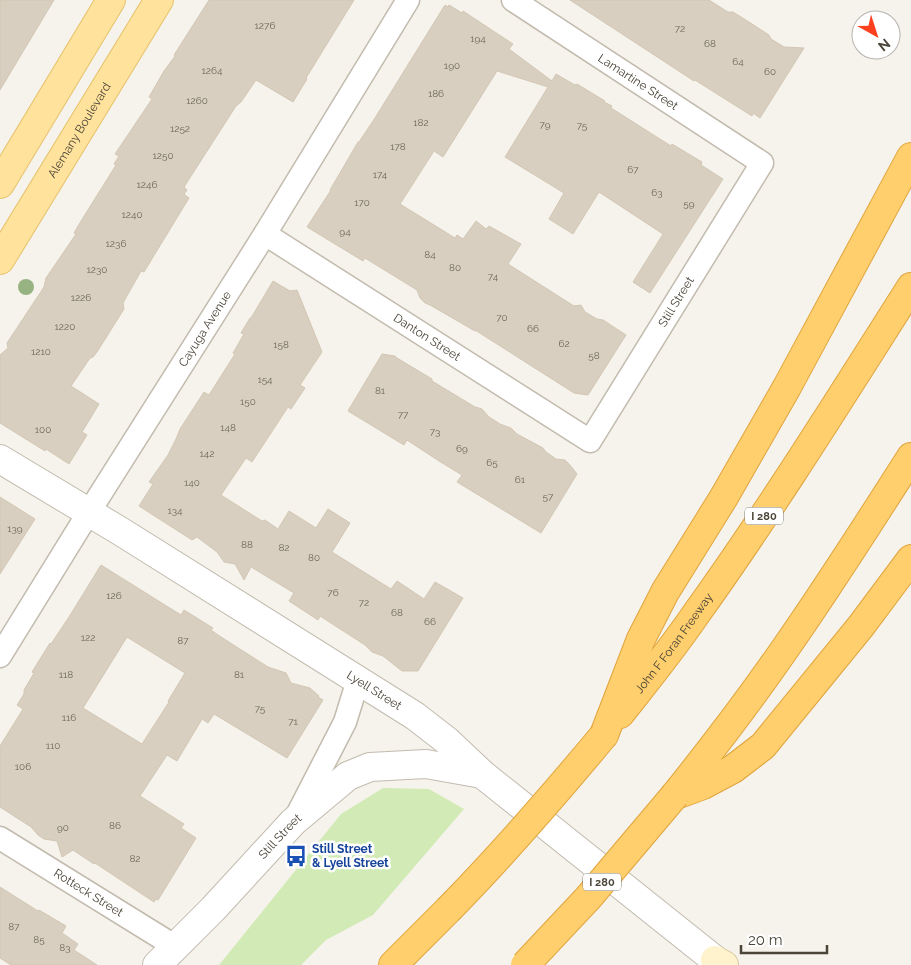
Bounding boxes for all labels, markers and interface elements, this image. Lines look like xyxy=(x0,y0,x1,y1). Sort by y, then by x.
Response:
north arrow xyxy=(851,10,901,60)
house number: 1276 xyxy=(255,20,275,31)
house number: 72 xyxy=(675,23,685,34)
house number: 194 xyxy=(470,33,486,44)
text: N xyxy=(875,36,893,55)
house number: 68 xyxy=(704,38,716,49)
street label: Lamartine Street xyxy=(595,51,681,113)
house number: 64 xyxy=(732,56,744,67)
house number: 190 xyxy=(444,60,460,71)
house number: 1264 xyxy=(202,65,223,76)
house number: 60 xyxy=(764,66,776,77)
street label: Alemany Boulevard xyxy=(45,80,114,180)
house number: 186 xyxy=(428,88,444,99)
house number: 1260 xyxy=(186,95,208,106)
house number: 182 xyxy=(413,117,429,128)
house number: 79 xyxy=(539,119,551,130)
house number: 75 xyxy=(577,120,588,131)
house number: 1252 xyxy=(170,123,190,134)
house number: 178 xyxy=(390,141,406,152)
house number: 1250 xyxy=(152,150,174,161)
house number: 67 xyxy=(627,164,639,175)
house number: 174 xyxy=(373,169,388,180)
house number: 1246 xyxy=(137,179,157,190)
house number: 63 xyxy=(651,187,663,198)
house number: 170 xyxy=(354,197,370,208)
house number: 59 xyxy=(683,198,695,209)
house number: 1240 xyxy=(121,209,143,220)
house number: 94 xyxy=(339,226,351,237)
house number: 1236 xyxy=(106,238,126,249)
house number: 84 xyxy=(424,249,436,260)
house number: 80 xyxy=(449,262,461,273)
house number: 1230 xyxy=(87,264,107,275)
house number: 74 xyxy=(488,271,499,282)
street label: Still Street xyxy=(655,274,697,329)
street label: Cayuga Avenue xyxy=(176,288,234,369)
house number: 1226 xyxy=(71,292,91,303)
street label: Danton Street xyxy=(391,311,463,364)
house number: 70 xyxy=(496,312,508,323)
house number: 1220 xyxy=(55,321,75,332)
house number: 66 xyxy=(527,323,539,334)
house number: 62 xyxy=(558,338,570,349)
house number: 158 xyxy=(273,339,289,350)
house number: 1210 xyxy=(31,346,51,357)
house number: 58 xyxy=(588,350,600,361)
house number: 154 xyxy=(257,374,273,385)
house number: 81 xyxy=(375,385,386,396)
house number: 150 xyxy=(240,396,256,407)
house number: 77 xyxy=(398,409,409,420)
house number: 148 xyxy=(220,422,236,433)
house number: 100 xyxy=(35,424,51,435)
house number: 73 xyxy=(430,426,440,437)
house number: 69 xyxy=(456,443,468,454)
house number: 142 xyxy=(200,448,214,459)
house number: 65 xyxy=(486,457,498,468)
house number: 61 xyxy=(515,474,526,485)
house number: 140 xyxy=(184,477,200,488)
house number: 57 xyxy=(543,491,554,502)
house number: 134 xyxy=(167,505,183,516)
road number: I 280 xyxy=(745,508,783,524)
house number: 139 xyxy=(7,523,23,534)
house number: 88 xyxy=(241,539,253,550)
house number: 82 xyxy=(278,542,290,553)
house number: 80 xyxy=(308,552,320,563)
house number: 76 xyxy=(327,587,339,598)
house number: 126 xyxy=(106,590,122,601)
street label: John F Foran Freeway xyxy=(632,590,716,696)
house number: 72 xyxy=(359,597,369,608)
house number: 68 xyxy=(391,607,403,618)
house number: 66 xyxy=(424,616,436,627)
house number: 122 xyxy=(81,632,95,643)
house number: 87 xyxy=(177,635,189,646)
street label: Lyell Street xyxy=(344,668,404,713)
house number: 118 xyxy=(59,669,73,680)
house number: 81 xyxy=(234,669,245,680)
house number: 75 xyxy=(255,703,266,714)
house number: 116 xyxy=(62,712,76,723)
house number: 71 xyxy=(288,716,299,727)
house number: 110 xyxy=(46,740,60,751)
house number: 106 xyxy=(15,761,31,772)
street label: Still Street xyxy=(256,811,304,862)
house number: 86 xyxy=(109,820,121,831)
house number: 90 xyxy=(57,822,69,833)
place label: Still Street & Lyell Street xyxy=(312,842,389,870)
bus stop icon: Still Street & Lyell Street xyxy=(283,843,309,869)
house number: 82 xyxy=(129,853,141,864)
street label: Rotteck Street xyxy=(51,866,126,920)
road number: I 280 xyxy=(583,874,621,890)
house number: 87 xyxy=(8,921,20,932)
scale bar xyxy=(741,922,827,954)
text: 20 m xyxy=(748,931,783,949)
house number: 85 xyxy=(33,934,45,945)
house number: 83 xyxy=(59,942,71,953)

